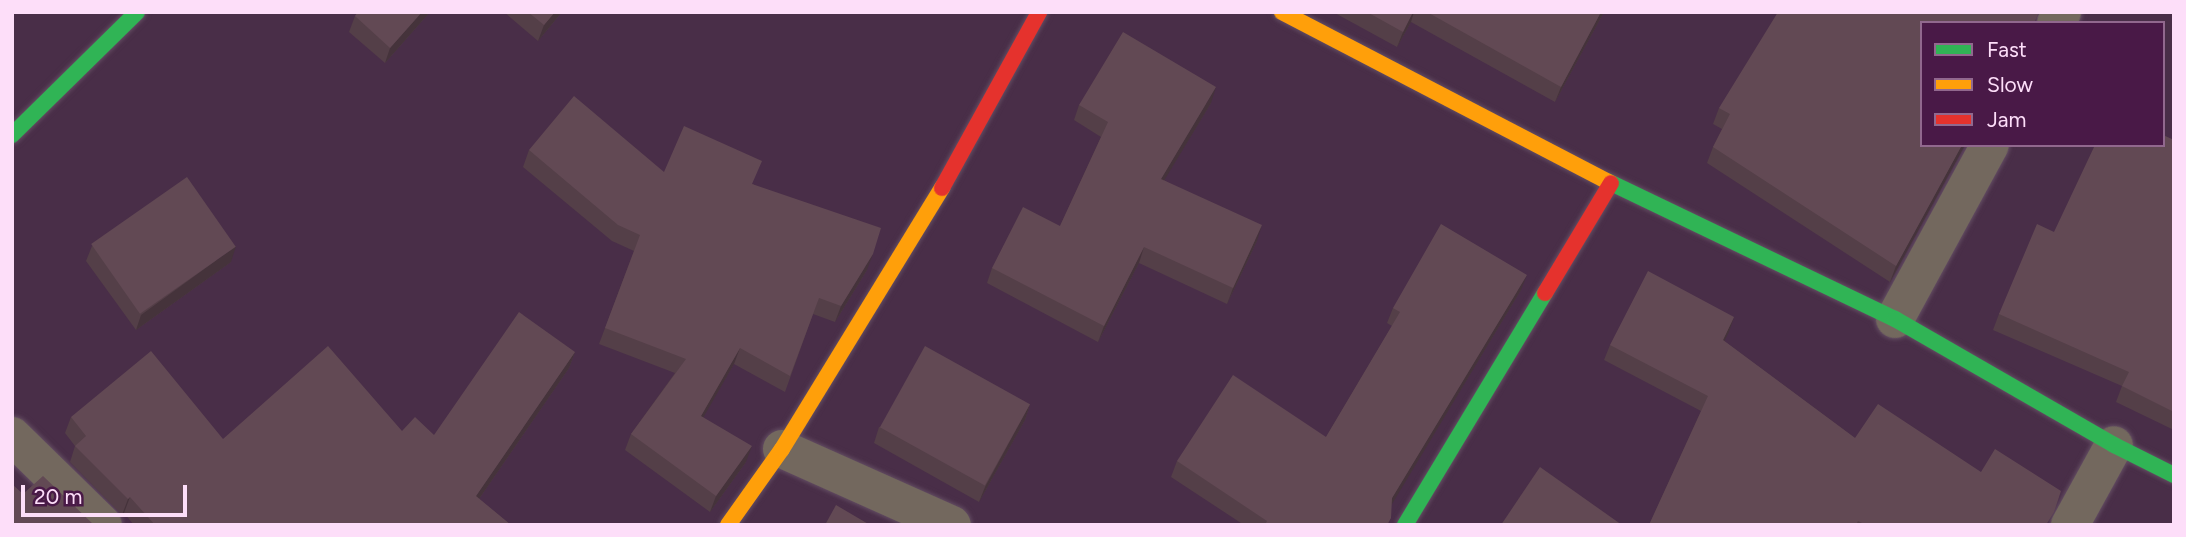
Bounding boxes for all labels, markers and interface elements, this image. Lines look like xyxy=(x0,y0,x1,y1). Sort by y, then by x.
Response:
legend xyxy=(1920,21,2165,147)
text: Fast xyxy=(1987,37,2027,62)
text: Slow xyxy=(1987,72,2033,97)
text: Jam xyxy=(1987,107,2026,132)
scale bar xyxy=(24,470,191,514)
text: 20 m xyxy=(34,484,82,509)

